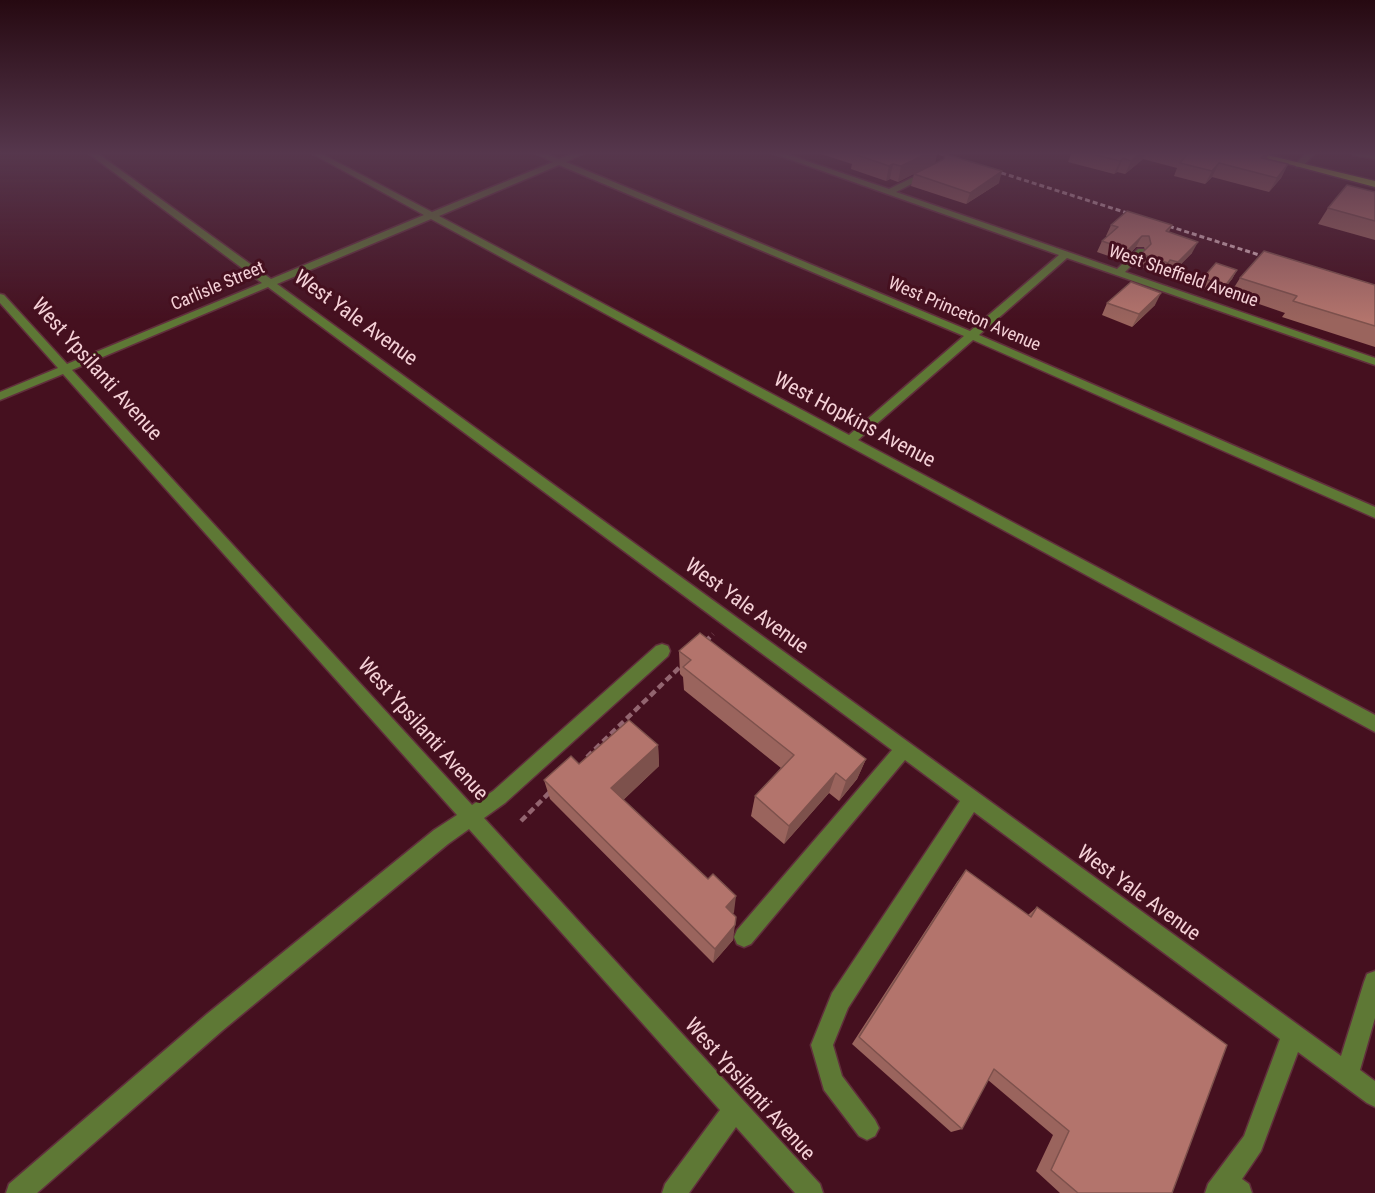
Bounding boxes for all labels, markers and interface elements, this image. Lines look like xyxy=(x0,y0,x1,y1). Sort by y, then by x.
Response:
street label: West Sheffield Avenue xyxy=(1105,241,1261,313)
street label: Carlisle Street xyxy=(168,258,268,316)
street label: West Yale Avenue xyxy=(288,266,422,372)
street label: West Princeton Avenue xyxy=(885,273,1043,357)
street label: West Ypsilanti Avenue xyxy=(25,294,167,446)
street label: West Hopkins Avenue xyxy=(769,368,939,474)
street label: West Yale Avenue xyxy=(679,554,813,660)
street label: West Ypsilanti Avenue xyxy=(351,654,493,806)
street label: West Yale Avenue xyxy=(1071,841,1205,947)
street label: West Ypsilanti Avenue xyxy=(678,1014,820,1166)

